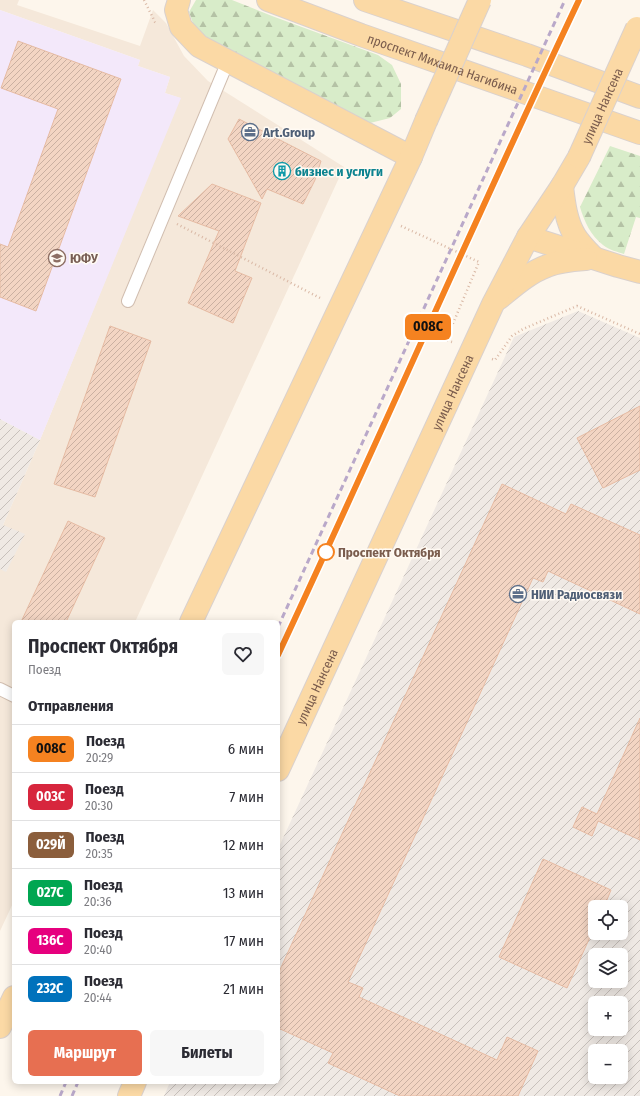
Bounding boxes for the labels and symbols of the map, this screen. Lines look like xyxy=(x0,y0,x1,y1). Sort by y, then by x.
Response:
street label: проспект Михаила Нагибина xyxy=(365,30,520,97)
street label: улица Нансена xyxy=(578,65,626,146)
office icon: Art.Group xyxy=(240,122,260,142)
place label: Art.Group xyxy=(262,125,315,140)
building icon: бизнес и услуги xyxy=(272,161,292,181)
place label: бизнес и услуги xyxy=(295,164,383,179)
school or university icon: ЮФУ xyxy=(47,248,67,268)
place label: ЮФУ xyxy=(70,251,99,266)
line badge: 008С xyxy=(400,314,456,340)
street label: улица Нансена xyxy=(428,352,476,433)
marker: Проспект Октября xyxy=(317,543,335,561)
place label: Проспект Октября xyxy=(338,545,441,560)
office icon: НИИ Радиосвязи xyxy=(508,584,528,604)
place label: НИИ Радиосвязи xyxy=(531,587,622,602)
street label: улица Нансена xyxy=(293,646,341,727)

